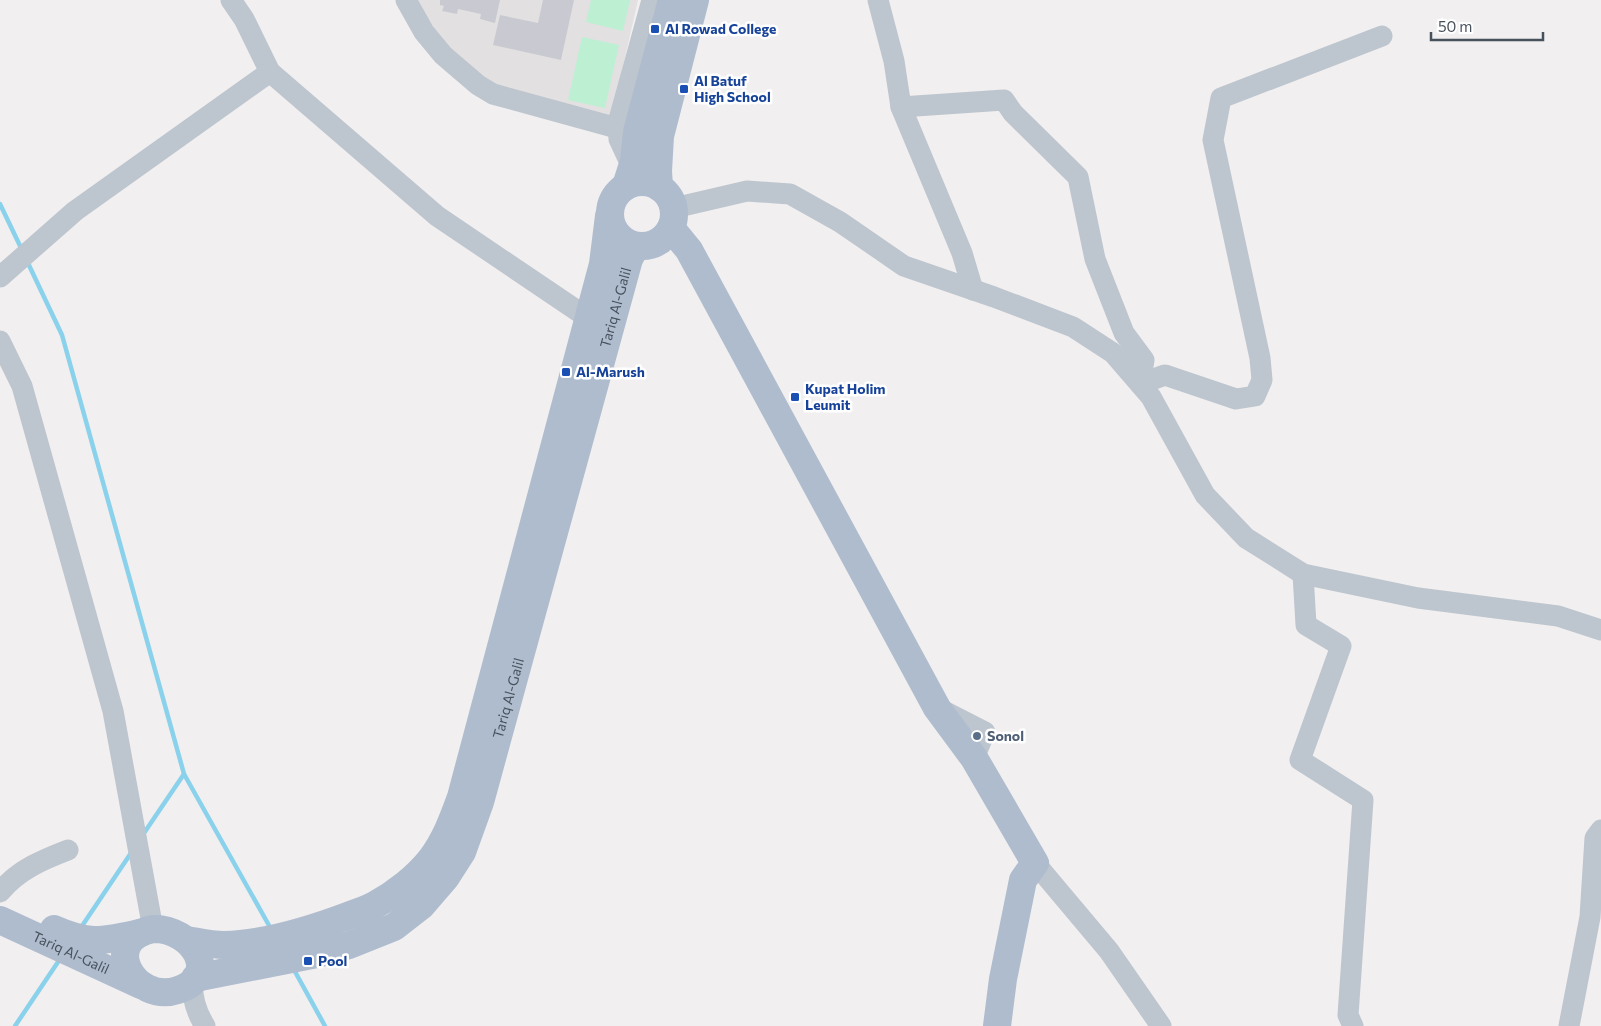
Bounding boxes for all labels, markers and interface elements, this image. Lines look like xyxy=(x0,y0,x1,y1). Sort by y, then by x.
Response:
scale bar xyxy=(1431,10,1544,42)
text: 50 m xyxy=(1438,17,1472,35)
place label: Al Rowad College xyxy=(665,20,776,37)
marker: Al Rowad College xyxy=(649,23,661,35)
place label: Al Batuf High School xyxy=(694,72,771,105)
marker: Al Batuf High School xyxy=(678,83,690,95)
street label: Tariq Al-Galil xyxy=(596,265,634,350)
place label: Al-Marush xyxy=(576,363,645,380)
marker: Al-Marush xyxy=(560,366,572,378)
place label: Kupat Holim Leumit xyxy=(805,380,886,413)
marker: Kupat Holim Leumit xyxy=(789,391,801,403)
street label: Tariq Al-Galil xyxy=(489,656,527,740)
place label: Sonol xyxy=(987,727,1024,744)
marker: Sonol xyxy=(971,730,983,742)
street label: Tariq Al-Galil xyxy=(30,927,112,977)
place label: Pool xyxy=(318,952,347,969)
marker: Pool xyxy=(302,955,314,967)

